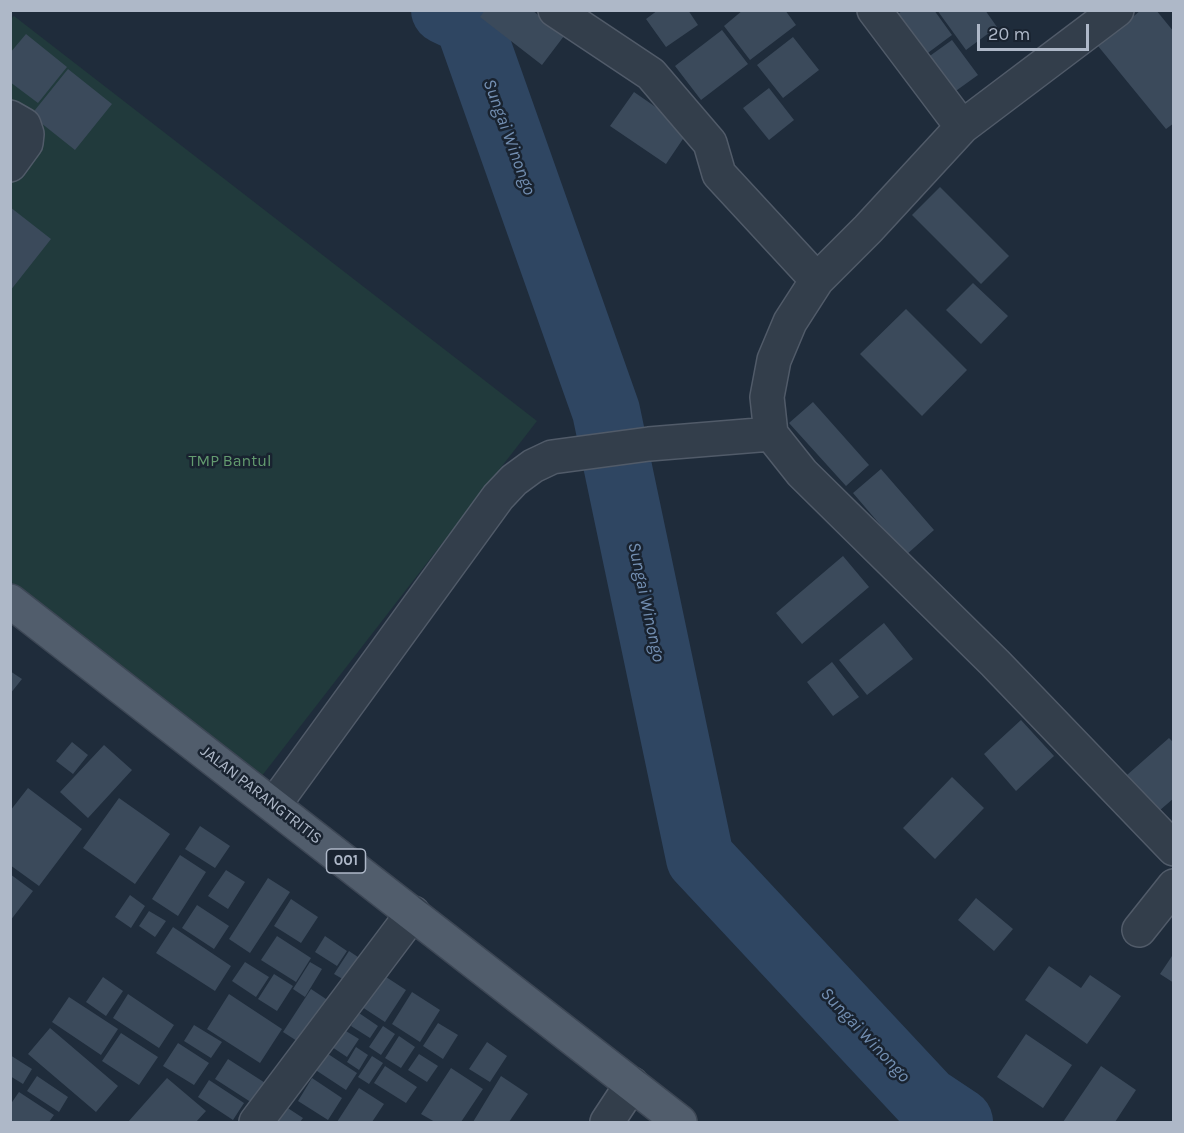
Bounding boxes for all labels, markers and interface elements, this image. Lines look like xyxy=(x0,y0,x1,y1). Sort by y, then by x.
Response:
scale bar xyxy=(980,12,1092,50)
text: 20 m xyxy=(988,23,1030,45)
water label: Sungai Winongo xyxy=(478,76,540,198)
park label: TMP Bantul xyxy=(189,451,271,471)
water label: Sungai Winongo xyxy=(623,540,669,664)
street label: JALAN PARANGTRITIS xyxy=(196,742,326,848)
road number: 001 xyxy=(326,849,366,873)
water label: Sungai Winongo xyxy=(816,983,914,1087)

